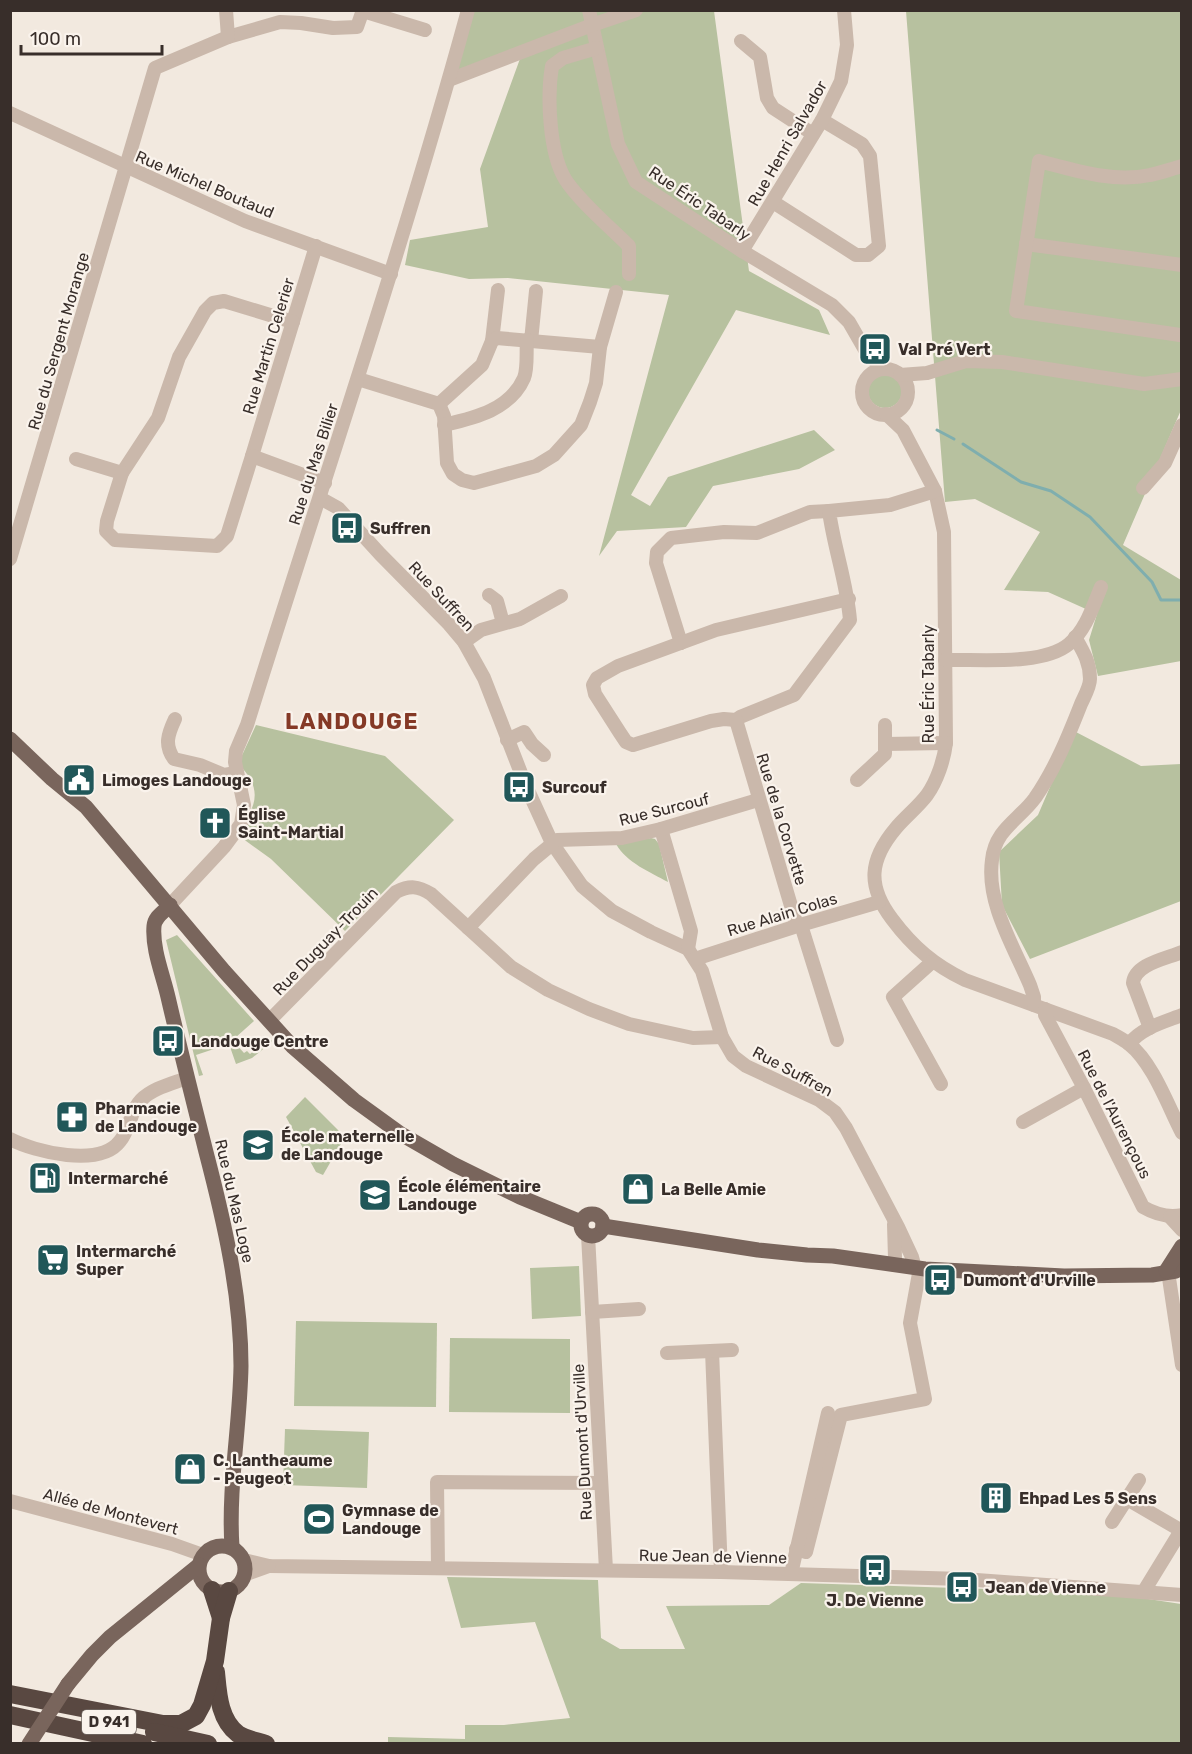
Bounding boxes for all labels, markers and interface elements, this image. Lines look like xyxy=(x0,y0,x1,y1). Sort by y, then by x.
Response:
scale bar xyxy=(21,18,162,56)
text: 100 m xyxy=(30,28,81,50)
street label: Rue Henri Salvador xyxy=(744,77,831,209)
street label: Rue Michel Boutaud xyxy=(133,147,277,222)
street label: Rue Éric Tabarly xyxy=(645,162,754,245)
street label: Rue du Sergent Morange xyxy=(24,250,93,432)
street label: Rue Martin Celerier xyxy=(239,276,298,417)
bus stop icon: Val Pré Vert xyxy=(857,331,893,367)
place label: Val Pré Vert xyxy=(898,340,991,359)
street label: Rue du Mas Bilier xyxy=(285,401,342,528)
bus stop icon: Suffren xyxy=(329,510,365,546)
place label: Suffren xyxy=(370,519,431,538)
street label: Rue Suffren xyxy=(405,558,479,635)
street label: Rue Éric Tabarly xyxy=(919,624,938,743)
district label: LANDOUGE xyxy=(285,708,419,735)
street label: Rue de la Corvette xyxy=(752,751,811,887)
public building icon: Limoges Landouge xyxy=(61,762,97,798)
bus stop icon: Surcouf xyxy=(501,769,537,805)
place label: Limoges Landouge xyxy=(102,771,252,790)
place label: Surcouf xyxy=(542,778,608,797)
street label: Rue Surcouf xyxy=(617,789,712,830)
place label: Église Saint-Martial xyxy=(238,804,344,842)
church icon: Église Saint-Martial xyxy=(197,805,233,841)
street label: Rue Duguay-Trouin xyxy=(269,883,382,999)
street label: Rue Alain Colas xyxy=(725,889,840,940)
bus stop icon: Landouge Centre xyxy=(150,1023,186,1059)
place label: Landouge Centre xyxy=(191,1032,329,1051)
street label: Rue Suffren xyxy=(749,1042,836,1101)
street label: Rue de l'Aurençous xyxy=(1074,1047,1155,1182)
pharmacy icon: Pharmacie de Landouge xyxy=(54,1099,90,1135)
place label: Pharmacie de Landouge xyxy=(95,1099,197,1136)
place label: École maternelle de Landouge xyxy=(281,1126,415,1164)
school or university icon: École maternelle de Landouge xyxy=(240,1127,276,1163)
street label: Rue du Mas Loge xyxy=(211,1137,258,1265)
fuel station icon: Intermarché xyxy=(27,1160,63,1196)
place label: Intermarché xyxy=(68,1169,168,1188)
shop icon: La Belle Amie xyxy=(620,1171,656,1207)
place label: École élémentaire Landouge xyxy=(398,1176,541,1214)
school or university icon: École élémentaire Landouge xyxy=(357,1177,393,1213)
place label: La Belle Amie xyxy=(661,1180,766,1199)
supermarket icon: Intermarché Super xyxy=(35,1242,71,1278)
place label: Intermarché Super xyxy=(76,1242,176,1279)
bus stop icon: Dumont d'Urville xyxy=(922,1262,958,1298)
place label: Dumont d'Urville xyxy=(963,1271,1096,1290)
street label: Rue Dumont d'Urville xyxy=(569,1363,596,1521)
shop icon: C. Lantheaume - Peugeot xyxy=(172,1451,208,1487)
place label: C. Lantheaume - Peugeot xyxy=(213,1451,333,1488)
building icon: Ehpad Les 5 Sens xyxy=(978,1480,1014,1516)
street label: Allée de Montevert xyxy=(41,1484,180,1539)
place label: Ehpad Les 5 Sens xyxy=(1019,1489,1157,1508)
sports icon: Gymnase de Landouge xyxy=(301,1501,337,1537)
place label: Gymnase de Landouge xyxy=(342,1501,439,1538)
street label: Rue Jean de Vienne xyxy=(639,1546,787,1567)
bus stop icon: J. De Vienne xyxy=(857,1552,893,1588)
bus stop icon: Jean de Vienne xyxy=(944,1569,980,1605)
place label: Jean de Vienne xyxy=(985,1578,1106,1597)
place label: J. De Vienne xyxy=(826,1591,924,1610)
road number: D 941 xyxy=(82,1710,136,1734)

